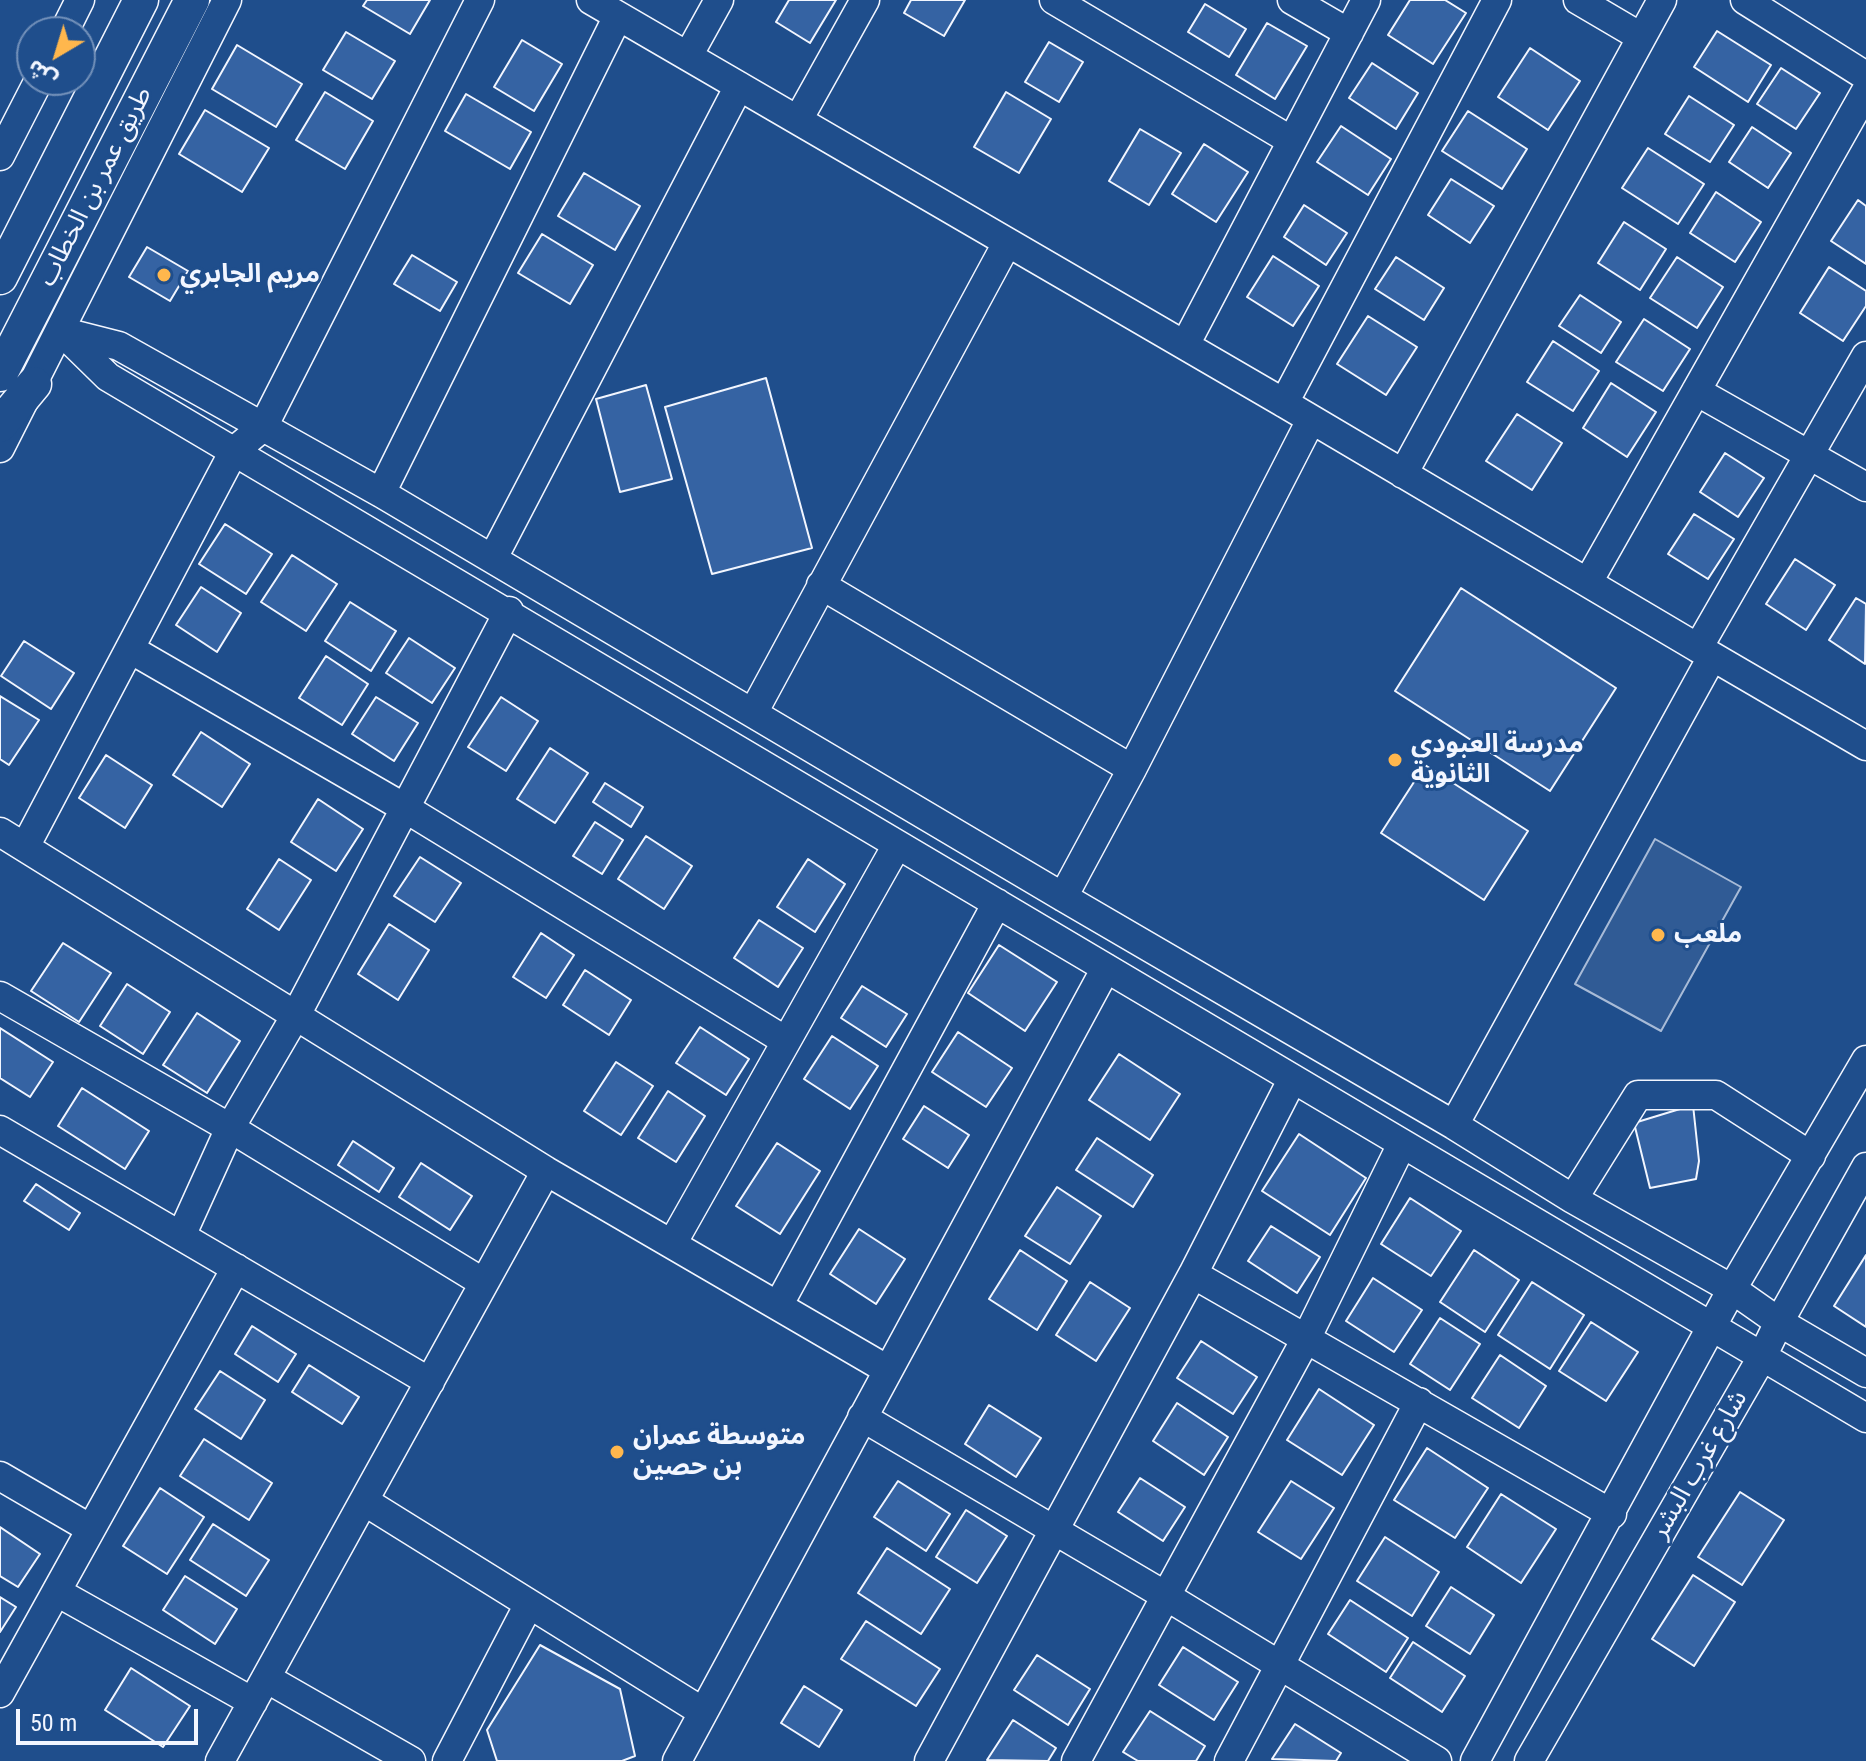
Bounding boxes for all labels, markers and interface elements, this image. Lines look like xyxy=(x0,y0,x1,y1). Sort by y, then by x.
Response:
north arrow xyxy=(16,16,96,96)
text: ش xyxy=(23,55,62,93)
street label: طريق عمر بن الخطاب xyxy=(32,82,160,292)
place label: مريم الجابري xyxy=(180,259,320,291)
marker: مريم الجابري xyxy=(155,266,173,284)
place label: مدرسة العبودي الثانوية xyxy=(1411,729,1584,790)
marker: مدرسة العبودي الثانوية xyxy=(1386,751,1404,769)
place label: ملعب xyxy=(1674,919,1742,951)
marker: ملعب xyxy=(1649,926,1667,944)
street label: شارع غرب البشر xyxy=(1645,1385,1755,1545)
place label: متوسطة عمران بن حصين xyxy=(633,1421,805,1482)
marker: متوسطة عمران بن حصين xyxy=(608,1443,626,1461)
scale bar xyxy=(20,1693,202,1743)
text: 50 m xyxy=(30,1709,77,1737)

